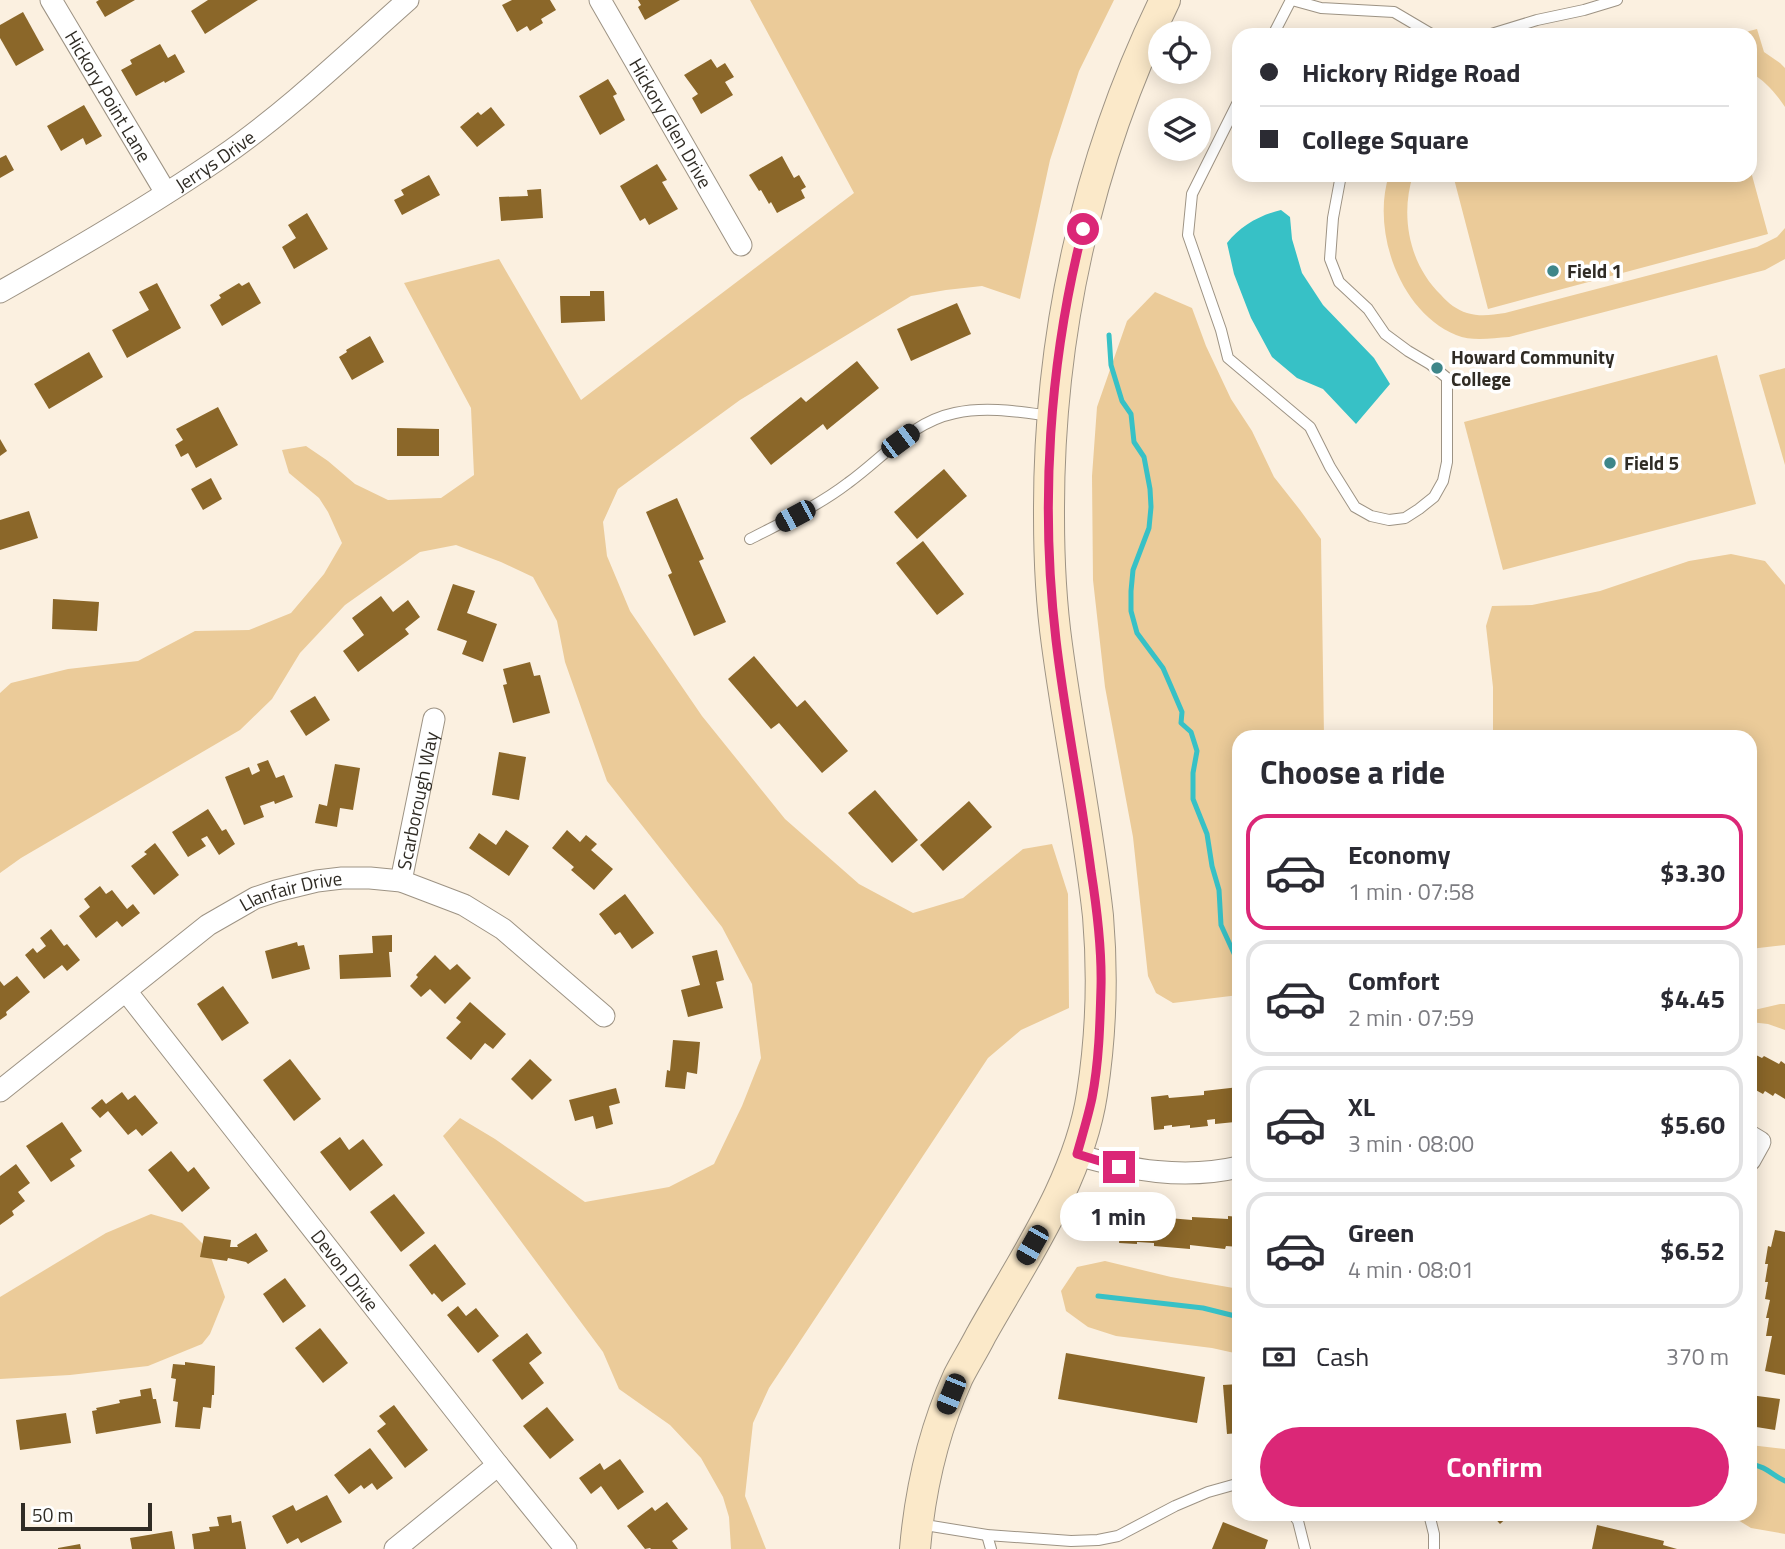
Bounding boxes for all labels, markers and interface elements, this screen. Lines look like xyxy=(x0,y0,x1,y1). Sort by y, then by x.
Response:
map controls xyxy=(1148,21,1211,161)
button: locate xyxy=(1148,21,1211,84)
street label: Hickory Point Lane xyxy=(58,25,159,167)
street label: Hickory Glen Drive xyxy=(622,52,720,193)
text: Hickory Ridge Road xyxy=(1302,53,1521,92)
button: layers xyxy=(1148,98,1211,161)
text: College Square xyxy=(1302,120,1469,159)
street label: Jerrys Drive xyxy=(169,122,261,198)
route start xyxy=(1067,213,1099,245)
place label: Field 1 xyxy=(1567,256,1622,285)
marker: Field 1 xyxy=(1545,263,1561,279)
place label: Howard Community College xyxy=(1451,342,1615,393)
marker: Howard Community College xyxy=(1429,360,1445,376)
car xyxy=(877,420,924,462)
place label: Field 5 xyxy=(1624,448,1679,477)
marker: Field 5 xyxy=(1602,455,1618,471)
car xyxy=(772,497,819,535)
street label: Scarborough Way xyxy=(389,729,445,872)
text: Choose a ride xyxy=(1260,748,1445,796)
text: Economy xyxy=(1348,835,1450,874)
icon: car xyxy=(1264,841,1327,904)
text: $3.30 xyxy=(1660,853,1725,892)
street label: Llanfair Drive xyxy=(234,863,344,918)
text: 1 min · 07:58 xyxy=(1348,874,1474,909)
text: Comfort xyxy=(1348,961,1440,1000)
icon: car xyxy=(1264,967,1327,1030)
text: $4.45 xyxy=(1660,979,1725,1018)
text: 2 min · 07:59 xyxy=(1348,1000,1474,1035)
text: XL xyxy=(1348,1087,1375,1126)
icon: car xyxy=(1264,1093,1327,1156)
text: $5.60 xyxy=(1660,1105,1725,1144)
text: 3 min · 08:00 xyxy=(1348,1126,1474,1161)
route end xyxy=(1103,1151,1135,1183)
callout: 1 min xyxy=(1061,1192,1177,1240)
text: 1 min xyxy=(1090,1199,1146,1234)
text: Green xyxy=(1348,1213,1414,1252)
icon: car xyxy=(1264,1219,1327,1282)
car xyxy=(1013,1222,1052,1268)
street label: Devon Drive xyxy=(304,1223,387,1317)
text: $6.52 xyxy=(1660,1231,1725,1270)
text: 4 min · 08:01 xyxy=(1348,1252,1474,1287)
text: Cash xyxy=(1316,1337,1369,1376)
icon: cash xyxy=(1260,1338,1298,1376)
text: 370 m xyxy=(1666,1339,1729,1374)
car xyxy=(934,1371,969,1417)
button: Confirm xyxy=(1260,1427,1729,1507)
scale bar xyxy=(21,1500,152,1532)
text: 50 m xyxy=(32,1500,73,1529)

